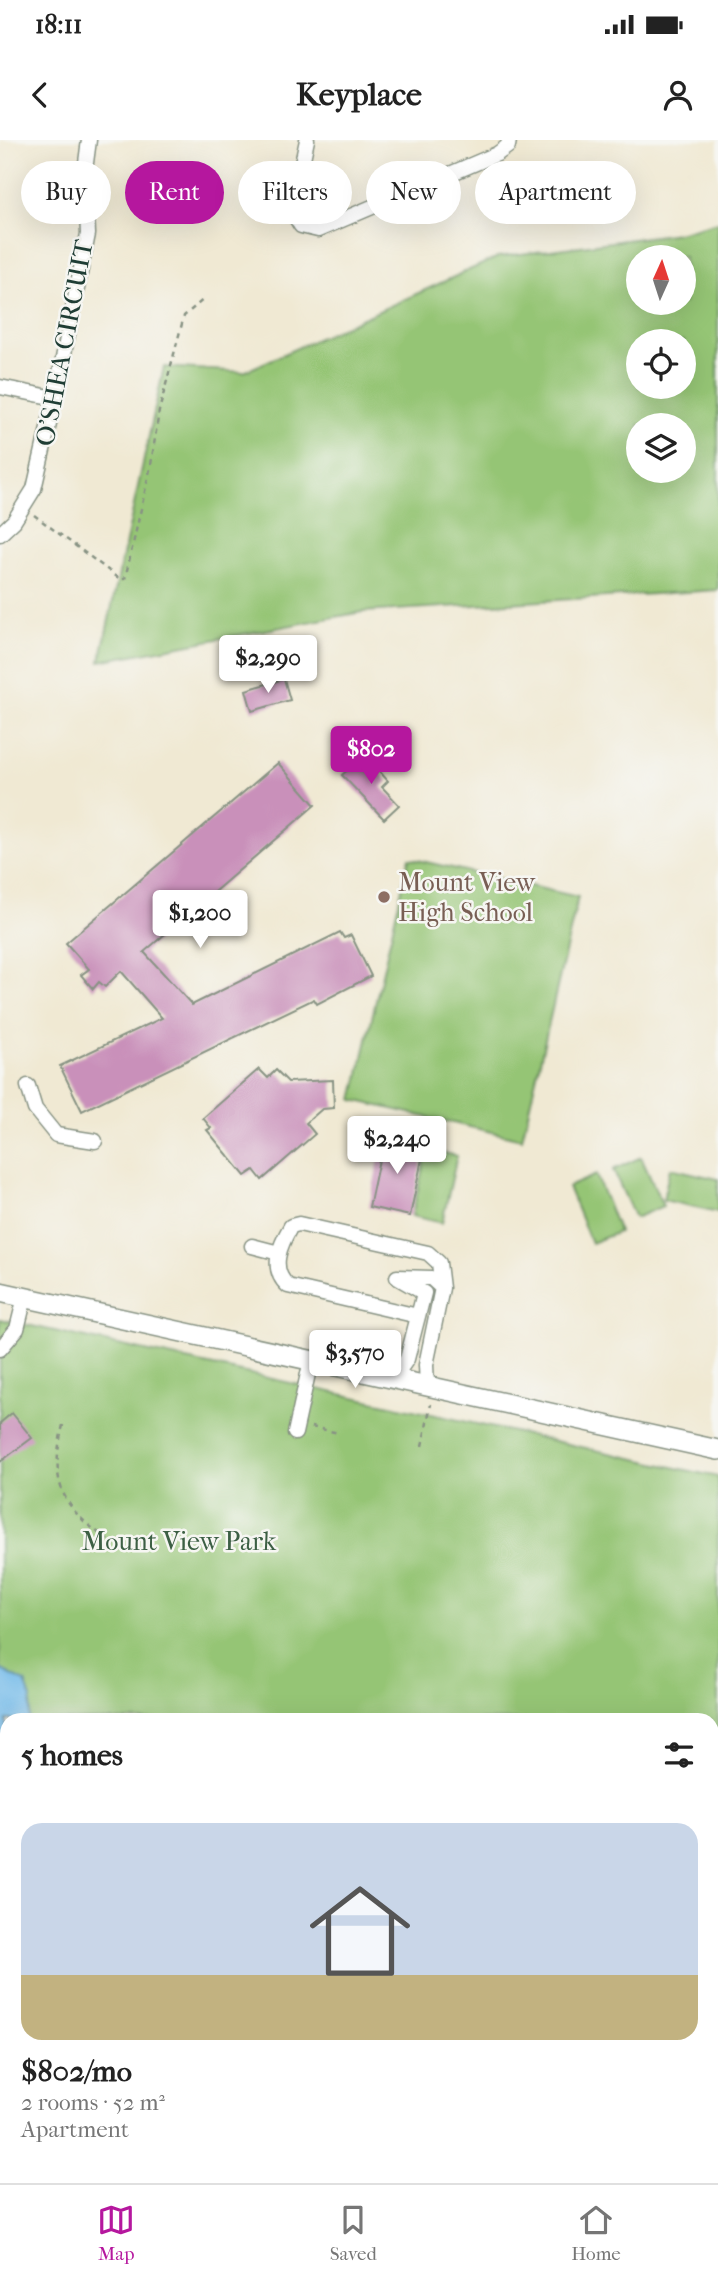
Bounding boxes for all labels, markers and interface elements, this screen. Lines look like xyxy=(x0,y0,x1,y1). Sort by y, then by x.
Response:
text: 18:11 xyxy=(35,9,82,40)
icon: back xyxy=(21,76,59,114)
text: Keyplace xyxy=(296,76,422,113)
icon: person xyxy=(659,76,697,114)
chip: Buy xyxy=(21,161,111,224)
chip: Rent xyxy=(125,161,224,224)
chip: Filters xyxy=(238,161,352,224)
chip: New xyxy=(366,161,461,224)
chip: Apartment xyxy=(475,161,636,224)
street label: O'SHEA CIRCUIT xyxy=(29,237,100,449)
north arrow xyxy=(626,245,696,315)
map controls xyxy=(626,245,696,483)
button: locate xyxy=(626,329,696,399)
button: layers xyxy=(626,413,696,483)
pin: $2,290 xyxy=(211,636,325,695)
text: $2,290 xyxy=(235,644,301,671)
pin: $802 xyxy=(330,726,412,786)
text: $802 xyxy=(347,735,395,762)
place label: Mount View High School xyxy=(398,867,536,928)
marker: Mount View High School xyxy=(376,889,392,905)
pin: $1,200 xyxy=(143,890,257,950)
text: $1,200 xyxy=(169,899,231,926)
pin: $2,240 xyxy=(340,1116,454,1176)
text: $2,240 xyxy=(363,1125,431,1152)
pin: $3,570 xyxy=(298,1330,412,1390)
text: $3,570 xyxy=(325,1339,385,1366)
park label: Mount View Park xyxy=(82,1526,277,1557)
icon: filters xyxy=(660,1736,698,1774)
text: 5 homes xyxy=(21,1738,123,1773)
icon: home xyxy=(297,1868,423,1994)
text: $802/mo xyxy=(21,2054,132,2089)
text: 2 rooms · 52 m² xyxy=(21,2089,165,2116)
text: Apartment xyxy=(21,2116,129,2143)
tab: Map xyxy=(97,2201,135,2265)
tab: Saved xyxy=(330,2201,377,2265)
tab: Home xyxy=(571,2201,621,2265)

